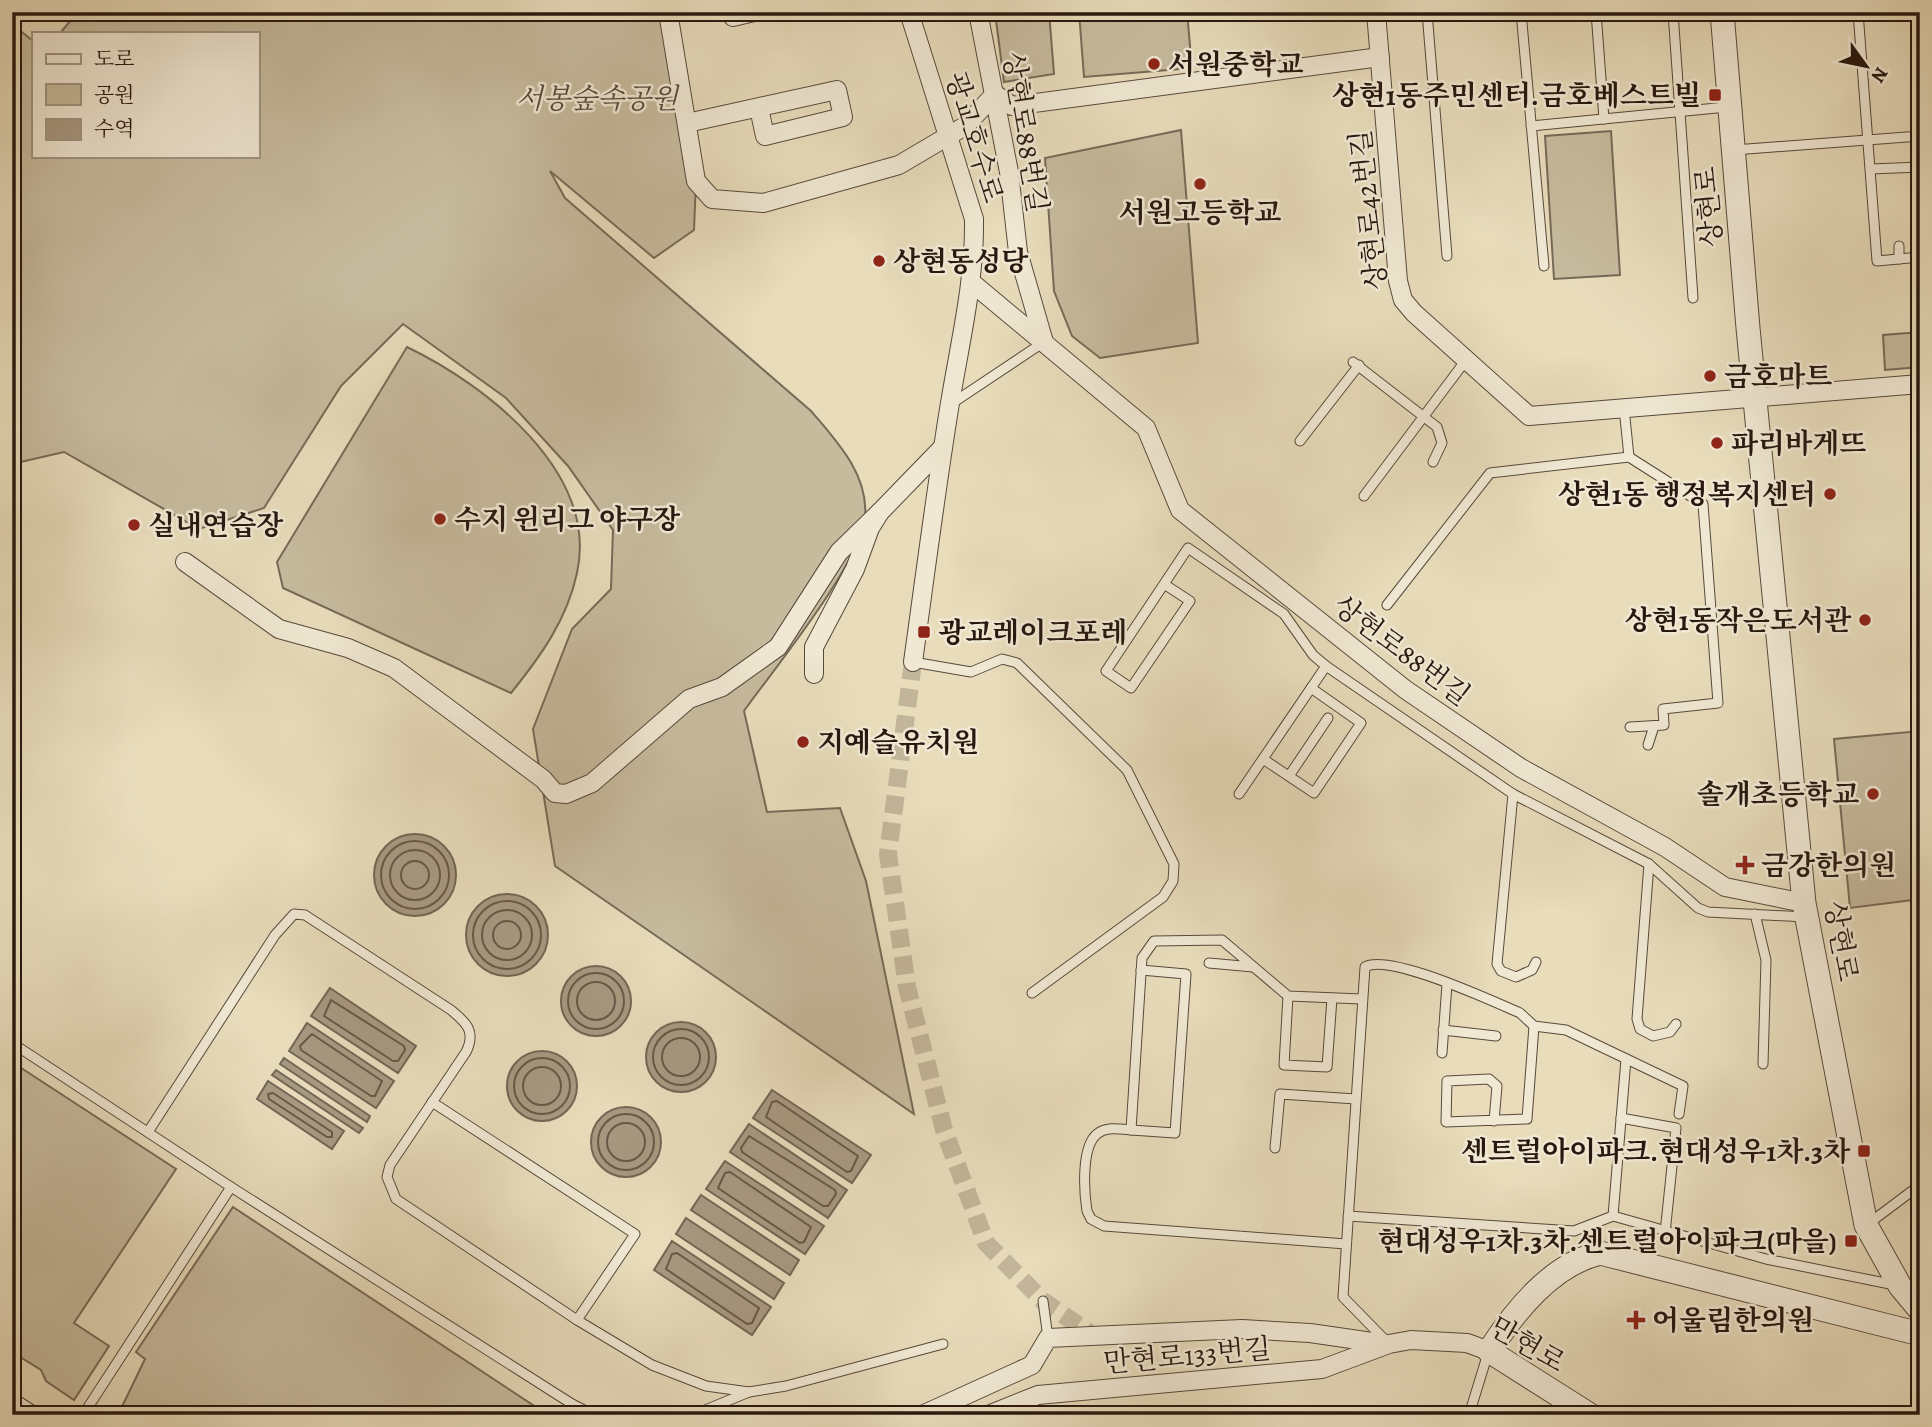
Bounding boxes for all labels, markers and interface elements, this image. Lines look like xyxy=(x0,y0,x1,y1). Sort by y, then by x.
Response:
legend xyxy=(32,32,259,158)
north arrow xyxy=(1830,32,1900,102)
text: 도로 xyxy=(94,45,135,73)
place label: 서원중학교 xyxy=(1168,46,1303,84)
street label: 상현로88번길 xyxy=(994,49,1056,215)
marker: 서원중학교 xyxy=(1146,56,1162,72)
text: N xyxy=(1865,62,1894,88)
street label: 광교호수로 xyxy=(936,67,1012,208)
place label: 상현1동주민센터.금호베스트빌 xyxy=(1332,77,1701,115)
park label: 서봉숲속공원 xyxy=(516,80,680,118)
text: 공원 xyxy=(94,81,135,109)
marker: 상현1동주민센터.금호베스트빌 xyxy=(1707,87,1723,103)
text: 수역 xyxy=(94,115,135,143)
street label: 상현로42번길 xyxy=(1342,128,1396,292)
street label: 상현로 xyxy=(1687,165,1731,249)
marker: 서원고등학교 xyxy=(1192,176,1208,192)
place label: 서원고등학교 xyxy=(1119,194,1281,232)
place label: 상현동성당 xyxy=(893,243,1029,281)
marker: 상현동성당 xyxy=(871,253,887,269)
place label: 금호마트 xyxy=(1724,358,1832,396)
marker: 금호마트 xyxy=(1702,368,1718,384)
place label: 파리바게뜨 xyxy=(1731,425,1866,463)
marker: 파리바게뜨 xyxy=(1709,435,1725,451)
place label: 상현1동 행정복지센터 xyxy=(1558,476,1816,514)
marker: 상현1동 행정복지센터 xyxy=(1822,486,1838,502)
place label: 수지 윈리그 야구장 xyxy=(454,501,681,539)
place label: 실내연습장 xyxy=(148,507,284,545)
marker: 수지 윈리그 야구장 xyxy=(432,511,448,527)
marker: 실내연습장 xyxy=(126,517,142,533)
street label: 상현로88번길 xyxy=(1325,587,1478,715)
place label: 상현1동작은도서관 xyxy=(1625,602,1852,640)
marker: 상현1동작은도서관 xyxy=(1857,612,1873,628)
place label: 광교레이크포레 xyxy=(938,614,1127,652)
marker: 광교레이크포레 xyxy=(916,624,932,640)
place label: 지예슬유치원 xyxy=(817,724,979,762)
marker: 지예슬유치원 xyxy=(795,734,811,750)
place label: 솔개초등학교 xyxy=(1697,776,1859,814)
marker: 솔개초등학교 xyxy=(1865,786,1881,802)
place label: 금강한의원 xyxy=(1761,847,1896,885)
marker: 금강한의원 xyxy=(1735,855,1755,875)
street label: 상현로 xyxy=(1815,898,1867,984)
place label: 센트럴아이파크.현대성우1차.3차 xyxy=(1461,1133,1851,1171)
marker: 센트럴아이파크.현대성우1차.3차 xyxy=(1856,1143,1872,1159)
place label: 현대성우1차.3차.센트럴아이파크(마을) xyxy=(1378,1223,1837,1261)
marker: 현대성우1차.3차.센트럴아이파크(마을) xyxy=(1843,1233,1859,1249)
place label: 어울림한의원 xyxy=(1652,1302,1814,1340)
street label: 만현로 xyxy=(1483,1308,1572,1382)
marker: 어울림한의원 xyxy=(1626,1310,1646,1330)
street label: 만현로133번길 xyxy=(1102,1330,1272,1382)

